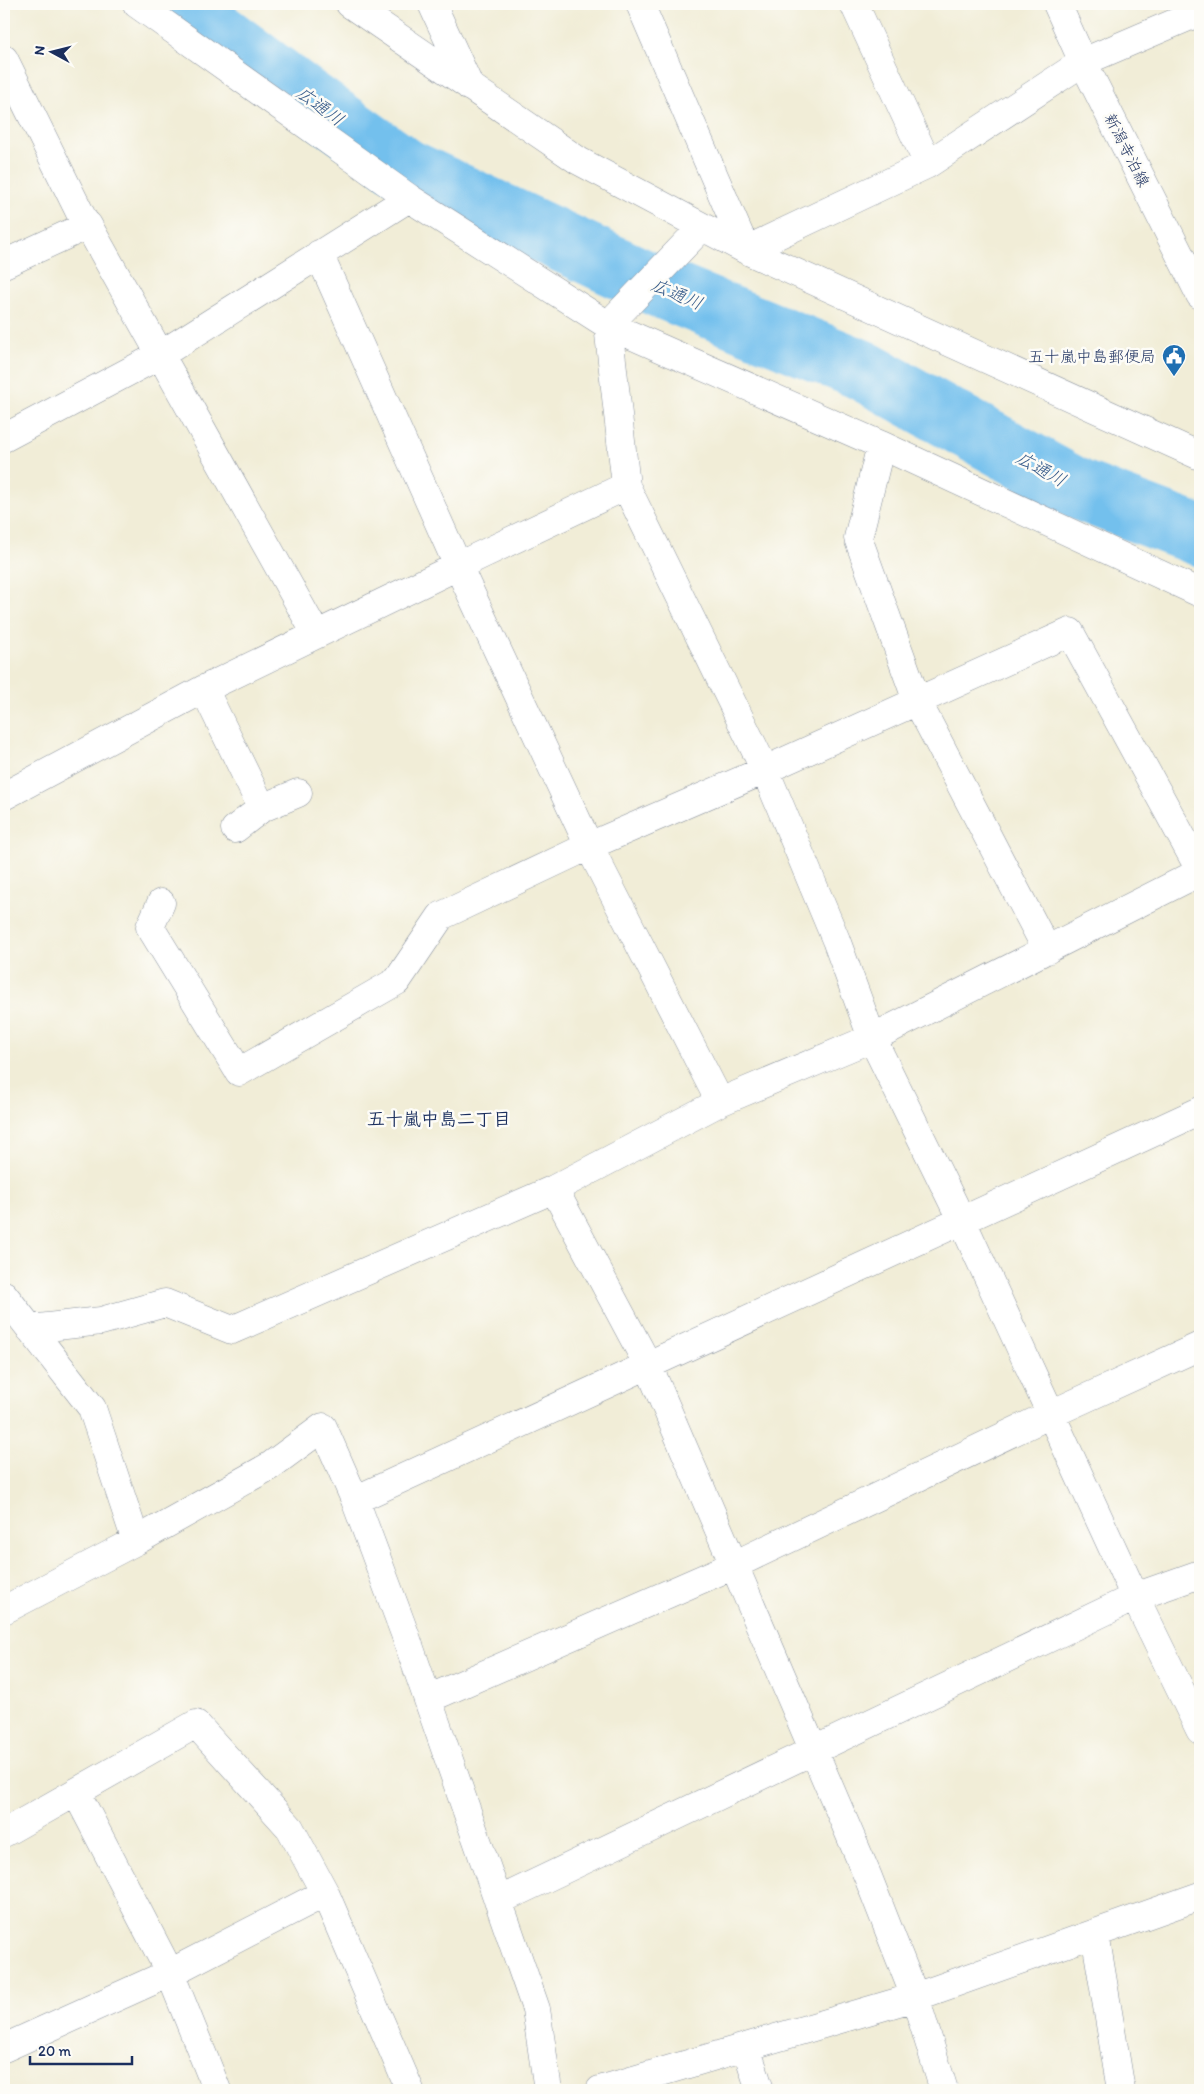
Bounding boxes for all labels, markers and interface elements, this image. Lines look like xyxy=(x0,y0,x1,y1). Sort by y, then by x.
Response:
north arrow xyxy=(28,28,78,78)
text: N xyxy=(31,45,49,56)
water label: 広通川 xyxy=(292,81,348,131)
street label: 新潟寺泊線 xyxy=(1100,110,1154,190)
water label: 広通川 xyxy=(648,273,706,315)
public building icon: 五十嵐中島郵便局 xyxy=(1161,343,1187,377)
place label: 五十嵐中島郵便局 xyxy=(1028,347,1156,366)
water label: 広通川 xyxy=(1012,446,1070,492)
district label: 五十嵐中島二丁目 xyxy=(367,1108,511,1130)
scale bar xyxy=(30,2034,132,2066)
text: 20 m xyxy=(38,2042,72,2060)

